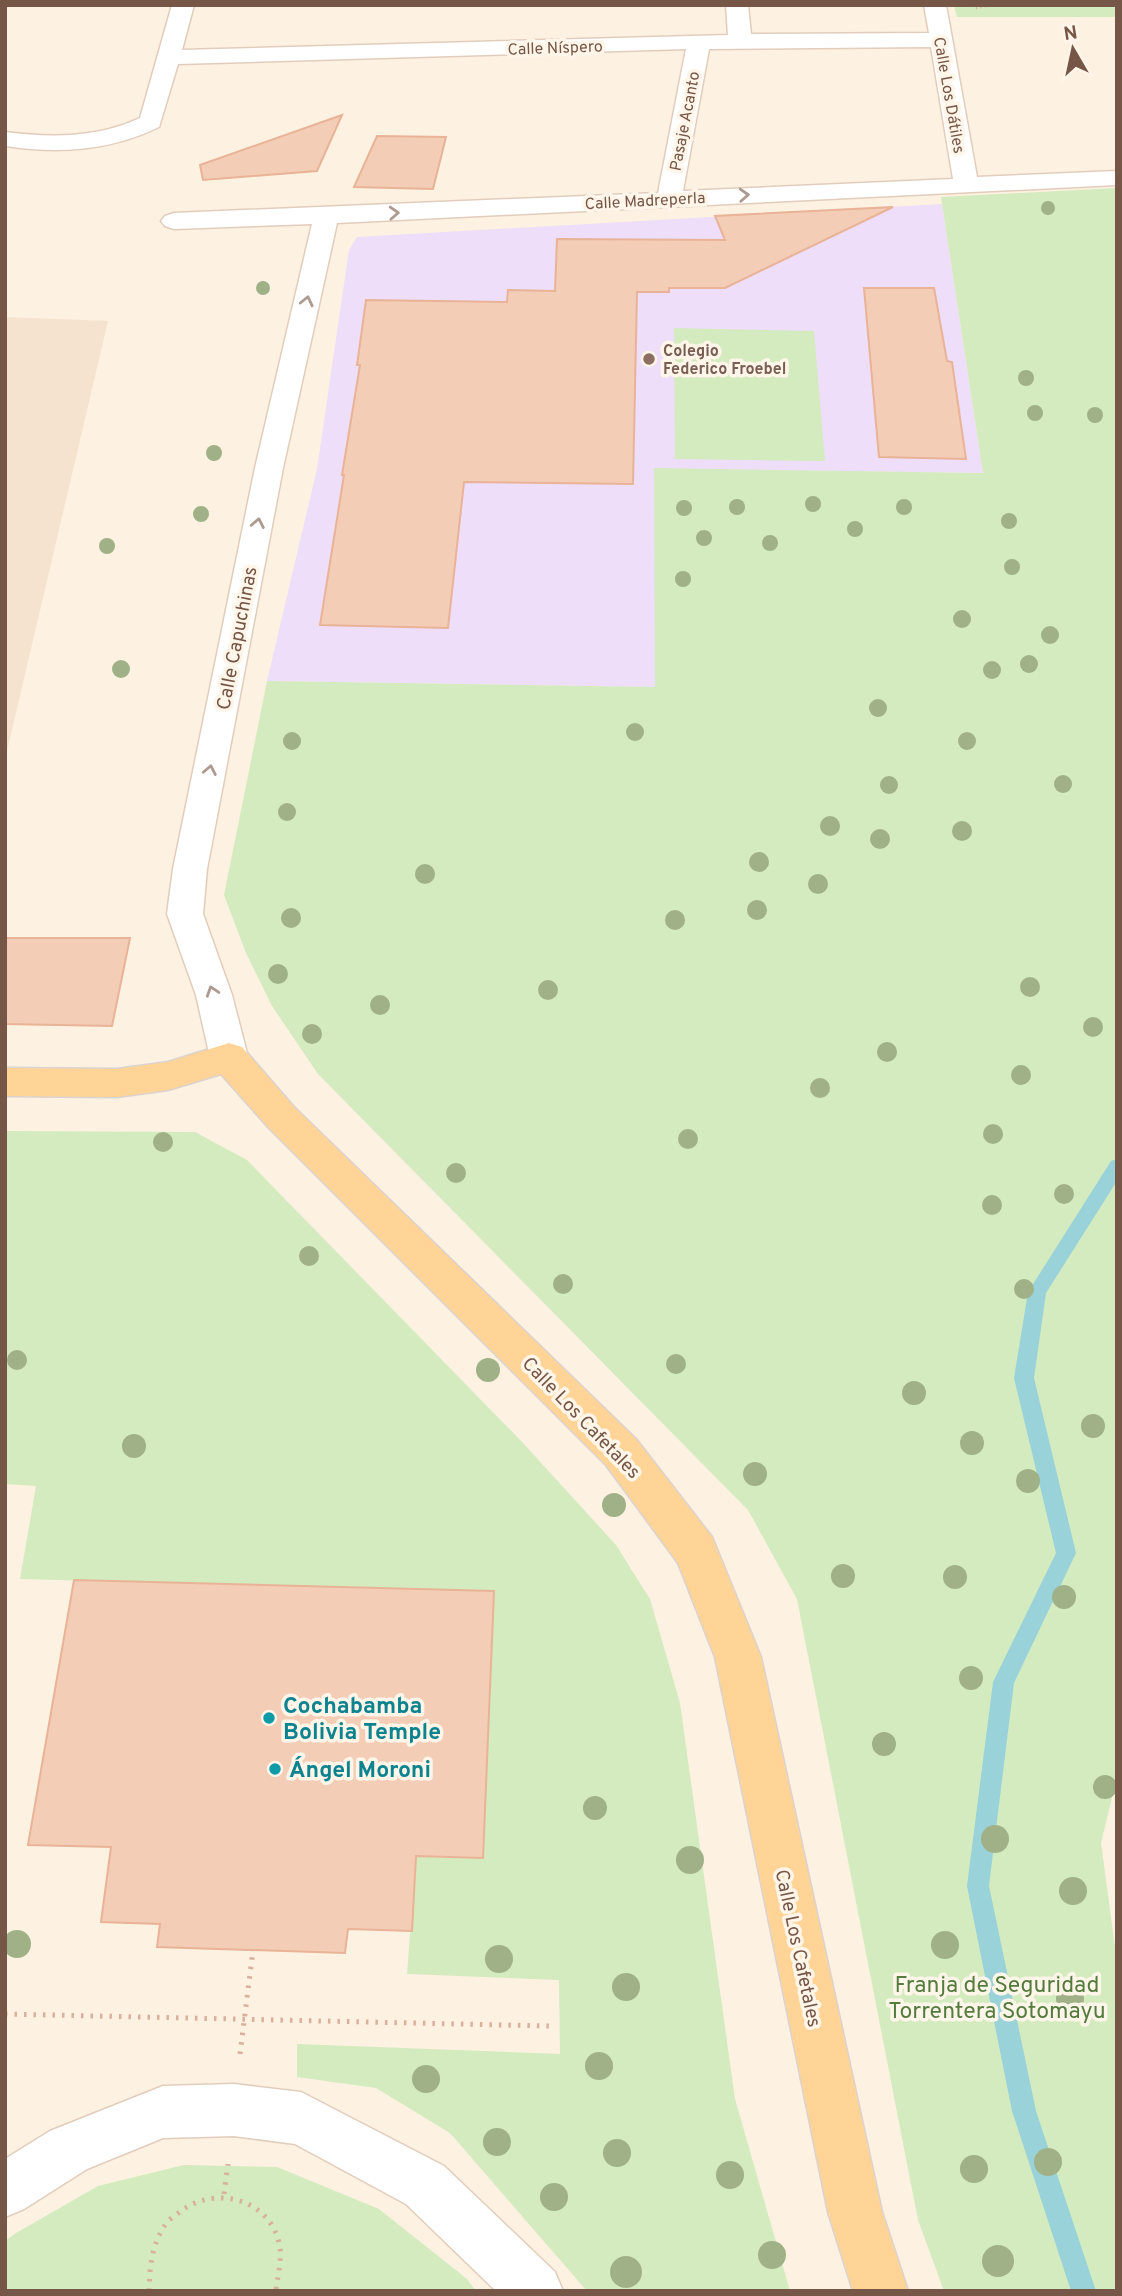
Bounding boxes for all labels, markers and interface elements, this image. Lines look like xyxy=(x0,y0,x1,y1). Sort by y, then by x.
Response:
north arrow xyxy=(1038,14,1108,84)
text: N xyxy=(1062,21,1079,47)
street label: Calle Los Dátiles xyxy=(928,36,968,155)
street label: Calle Níspero xyxy=(507,37,603,61)
street label: Pasaje Acanto xyxy=(667,70,705,173)
one-way arrow xyxy=(738,188,749,203)
street label: Calle Madreperla xyxy=(584,189,706,215)
one-way arrow xyxy=(389,205,400,220)
one-way arrow xyxy=(299,295,313,307)
place label: Colegio Federico Froebel xyxy=(663,342,786,380)
marker: Colegio Federico Froebel xyxy=(641,351,657,367)
one-way arrow xyxy=(250,517,265,529)
street label: Calle Capuchinas xyxy=(212,565,264,712)
one-way arrow xyxy=(201,764,216,776)
one-way arrow xyxy=(206,985,220,998)
street label: Calle Los Cafetales xyxy=(516,1352,645,1484)
place label: Cochabamba Bolivia Temple xyxy=(283,1693,441,1748)
marker: Cochabamba Bolivia Temple xyxy=(261,1710,277,1726)
place label: Ángel Moroni xyxy=(289,1756,431,1786)
marker: Ángel Moroni xyxy=(267,1761,283,1777)
street label: Calle Los Cafetales xyxy=(769,1867,825,2029)
park label: Franja de Seguridad Torrentera Sotomayu xyxy=(888,1972,1106,2027)

